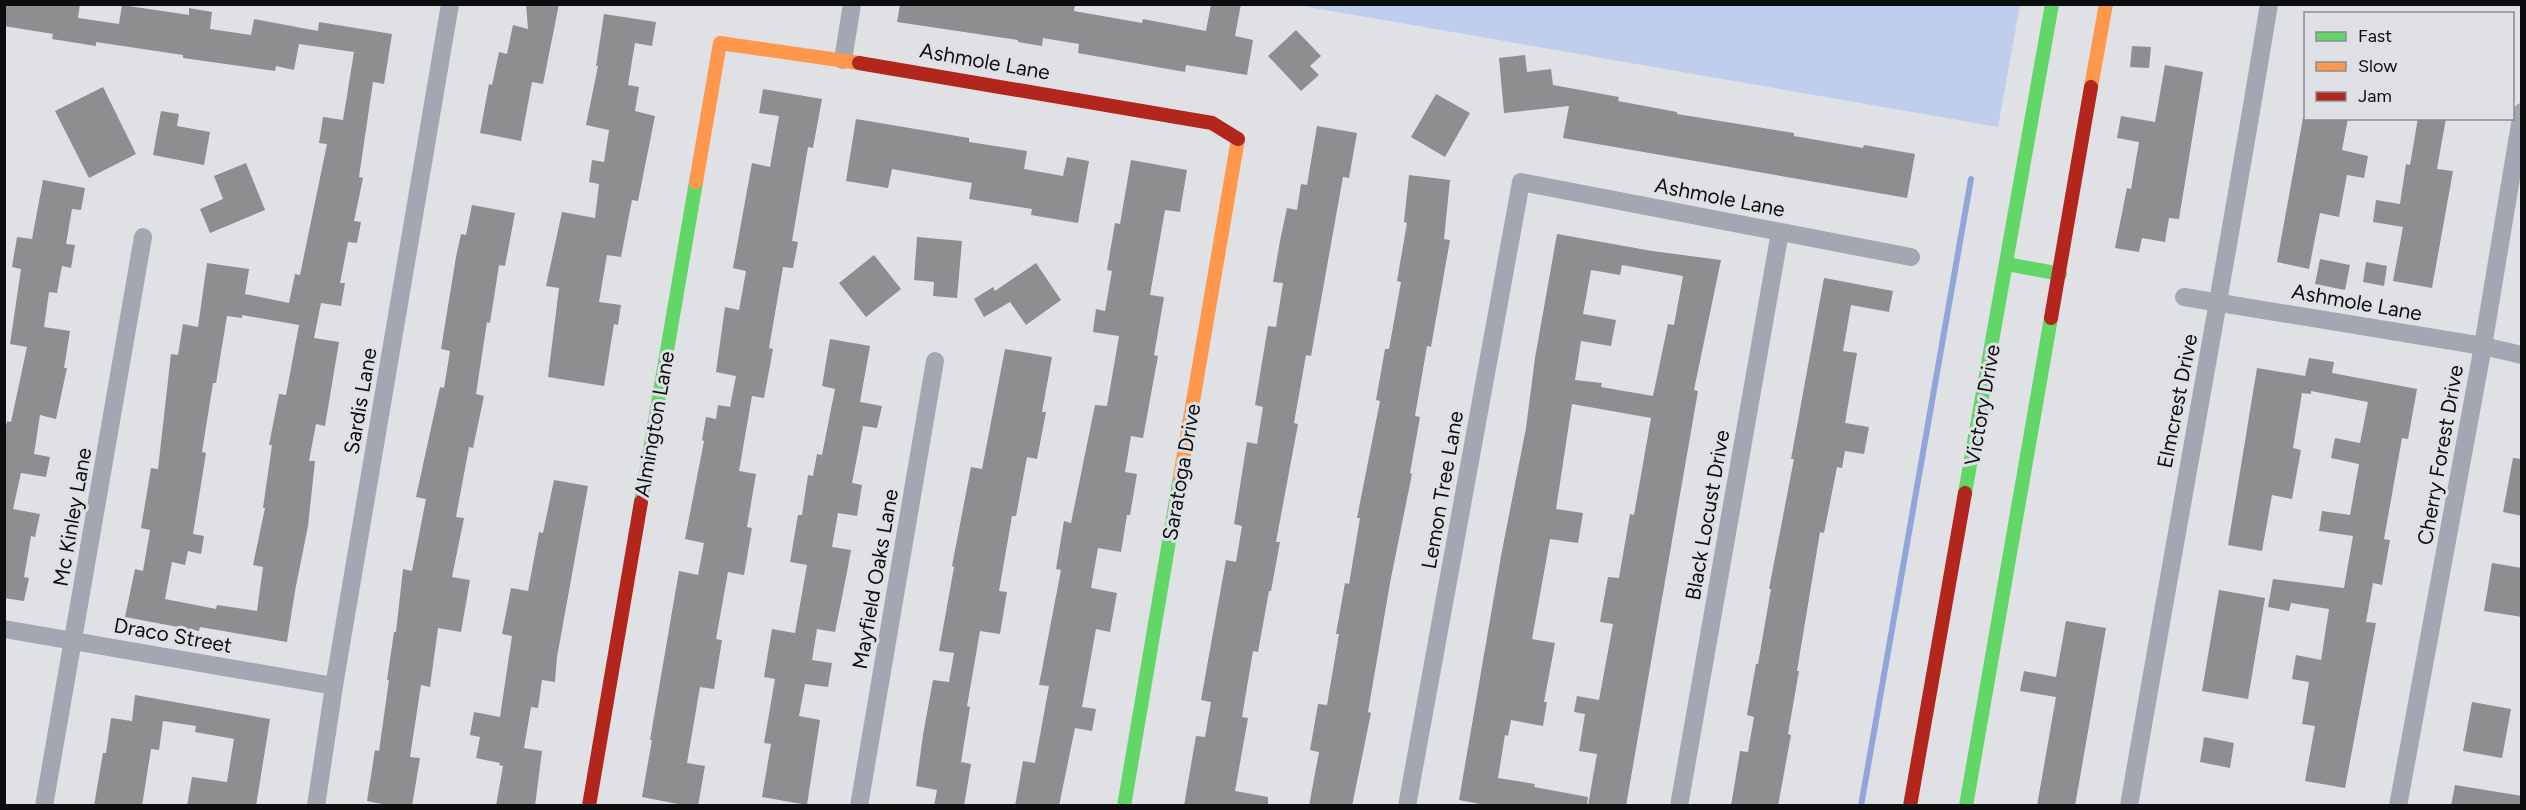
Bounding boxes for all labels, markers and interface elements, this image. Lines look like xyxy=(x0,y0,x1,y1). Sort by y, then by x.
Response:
legend xyxy=(2304,12,2514,120)
text: Fast xyxy=(2358,25,2392,47)
street label: Ashmole Lane xyxy=(918,37,1052,85)
text: Slow xyxy=(2358,55,2397,77)
text: Jam xyxy=(2358,85,2392,107)
street label: Ashmole Lane xyxy=(1653,172,1787,222)
street label: Ashmole Lane xyxy=(2290,278,2424,326)
street label: Elmcrest Drive xyxy=(2152,332,2202,470)
street label: Victory Drive xyxy=(1959,342,2005,468)
street label: Sardis Lane xyxy=(338,346,382,456)
street label: Almington Lane xyxy=(629,349,679,499)
street label: Cherry Forest Drive xyxy=(2412,363,2468,547)
street label: Saratoga Drive xyxy=(1157,402,1205,542)
street label: Lemon Tree Lane xyxy=(1416,409,1468,571)
street label: Black Locust Drive xyxy=(1680,428,1734,602)
street label: Mc Kinley Lane xyxy=(47,446,97,588)
street label: Mayfield Oaks Lane xyxy=(847,487,903,671)
street label: Draco Street xyxy=(112,612,234,658)

